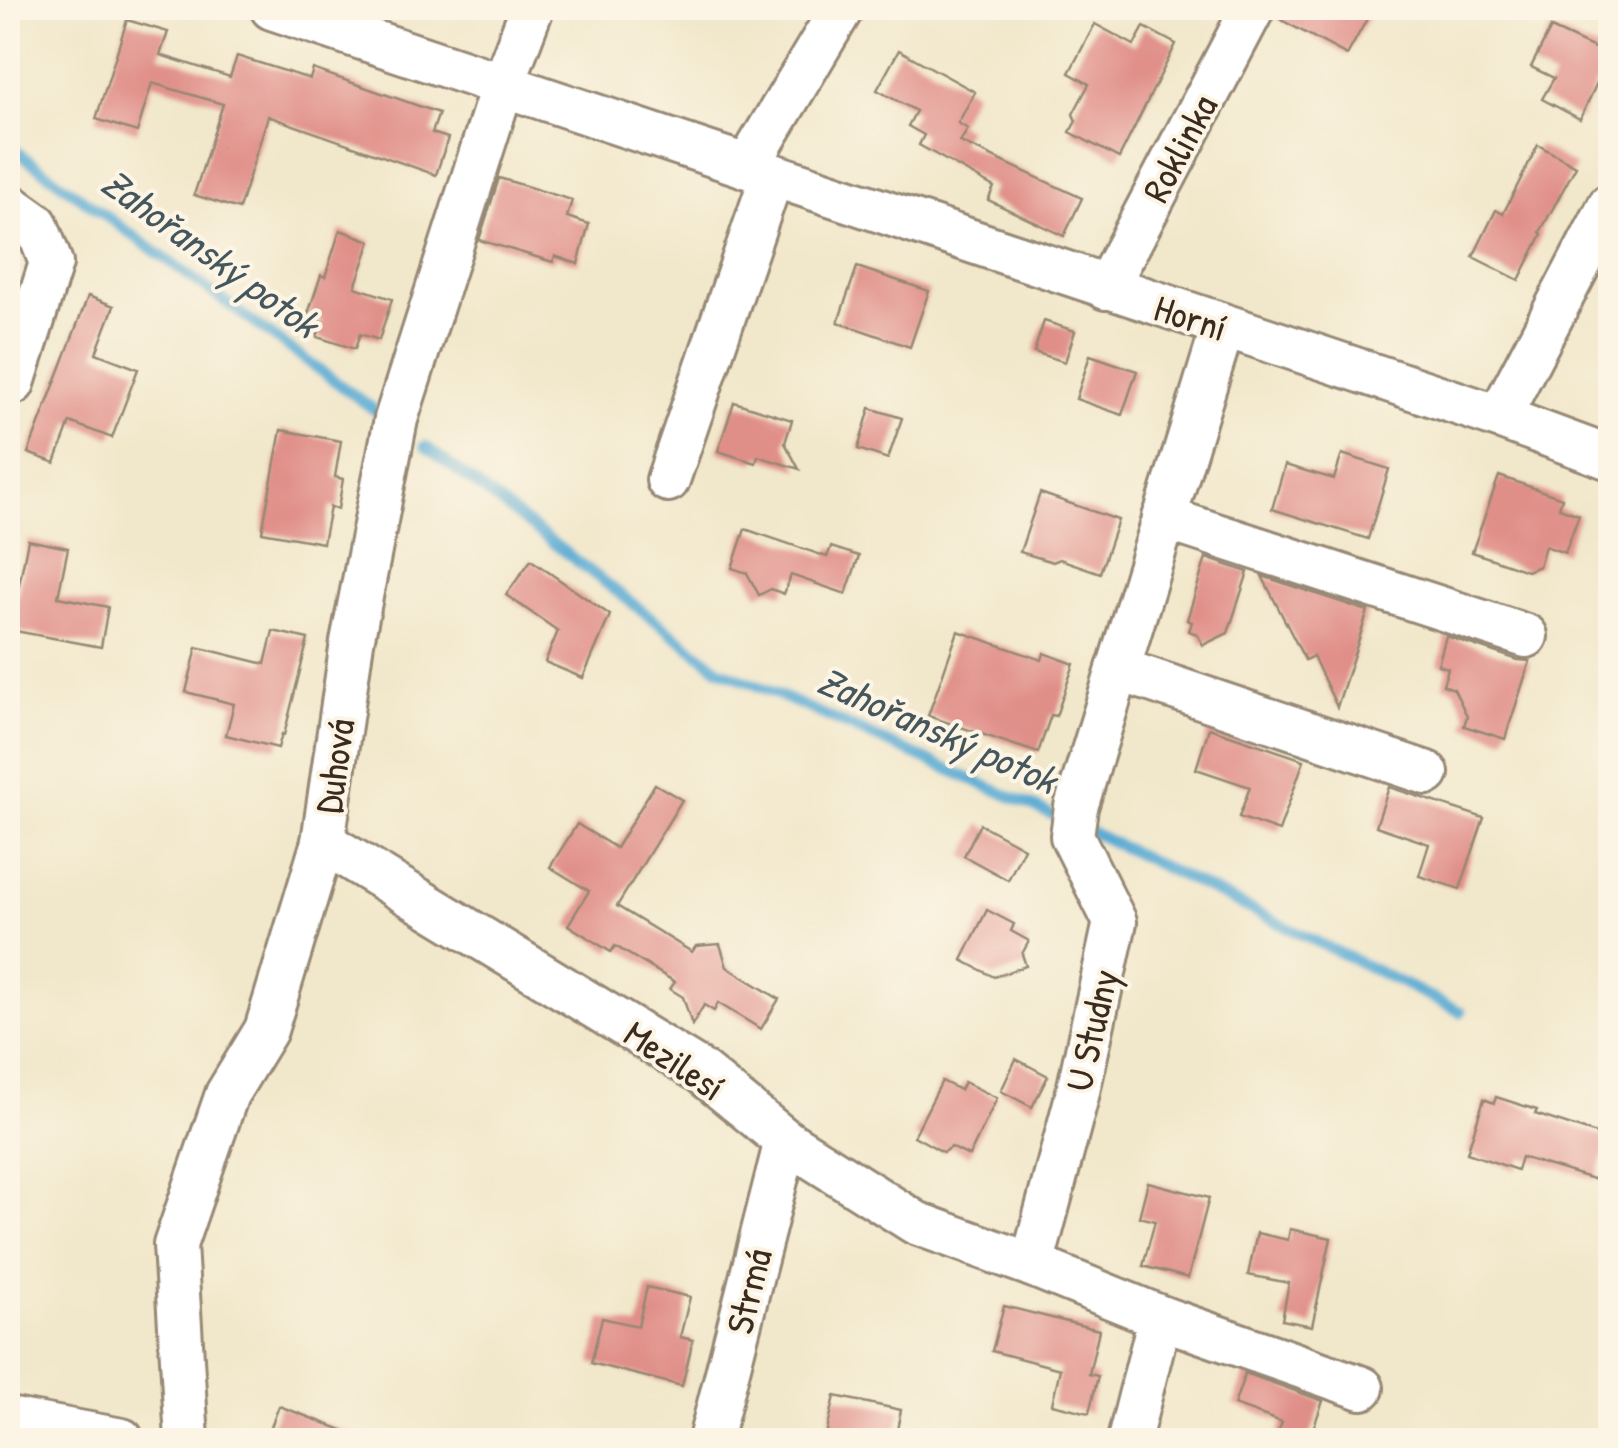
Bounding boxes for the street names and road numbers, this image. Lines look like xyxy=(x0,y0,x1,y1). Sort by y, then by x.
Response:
street label: Roklinka xyxy=(1129,85,1229,211)
street label: Horní xyxy=(1148,281,1234,353)
street label: Duhová xyxy=(302,715,366,816)
street label: U Studny xyxy=(1052,964,1130,1096)
street label: Mezilesí xyxy=(614,1007,736,1113)
street label: Strmá xyxy=(712,1243,784,1339)

